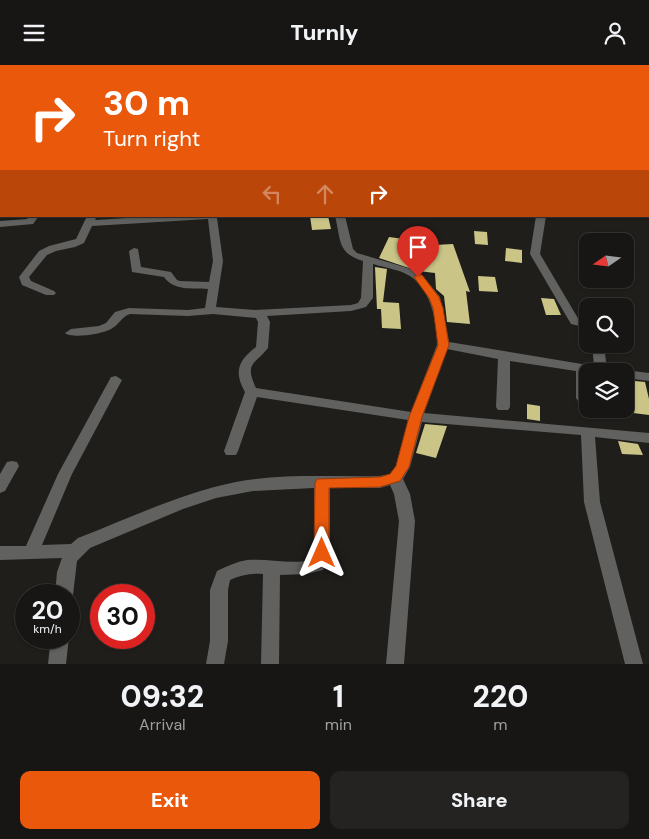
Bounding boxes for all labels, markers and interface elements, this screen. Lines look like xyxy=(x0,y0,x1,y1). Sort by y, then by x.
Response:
text: Turnly xyxy=(291,18,358,47)
icon: menu xyxy=(20,19,48,47)
icon: person xyxy=(601,19,629,47)
text: 30 m xyxy=(103,80,190,126)
icon: right xyxy=(20,85,85,150)
text: Turn right xyxy=(103,124,200,153)
icon: left xyxy=(258,180,286,208)
icon: ahead xyxy=(311,180,339,208)
icon: right xyxy=(364,180,392,208)
pin xyxy=(397,226,439,277)
icon: arrive xyxy=(404,233,432,261)
north arrow xyxy=(579,233,634,287)
map controls xyxy=(579,233,634,418)
button: search xyxy=(579,298,634,353)
button: layers xyxy=(579,363,634,418)
position arrow xyxy=(295,526,347,578)
speed limit sign: 30 xyxy=(90,584,155,649)
text: 20 xyxy=(32,594,63,627)
text: km/h xyxy=(33,621,62,637)
text: 09:32 xyxy=(121,677,204,716)
text: 1 xyxy=(333,677,344,716)
text: 220 xyxy=(473,677,528,716)
text: Arrival xyxy=(139,714,186,735)
text: min xyxy=(325,714,352,735)
text: m xyxy=(493,714,508,735)
button: Exit xyxy=(20,771,320,829)
button: Share xyxy=(330,771,629,829)

